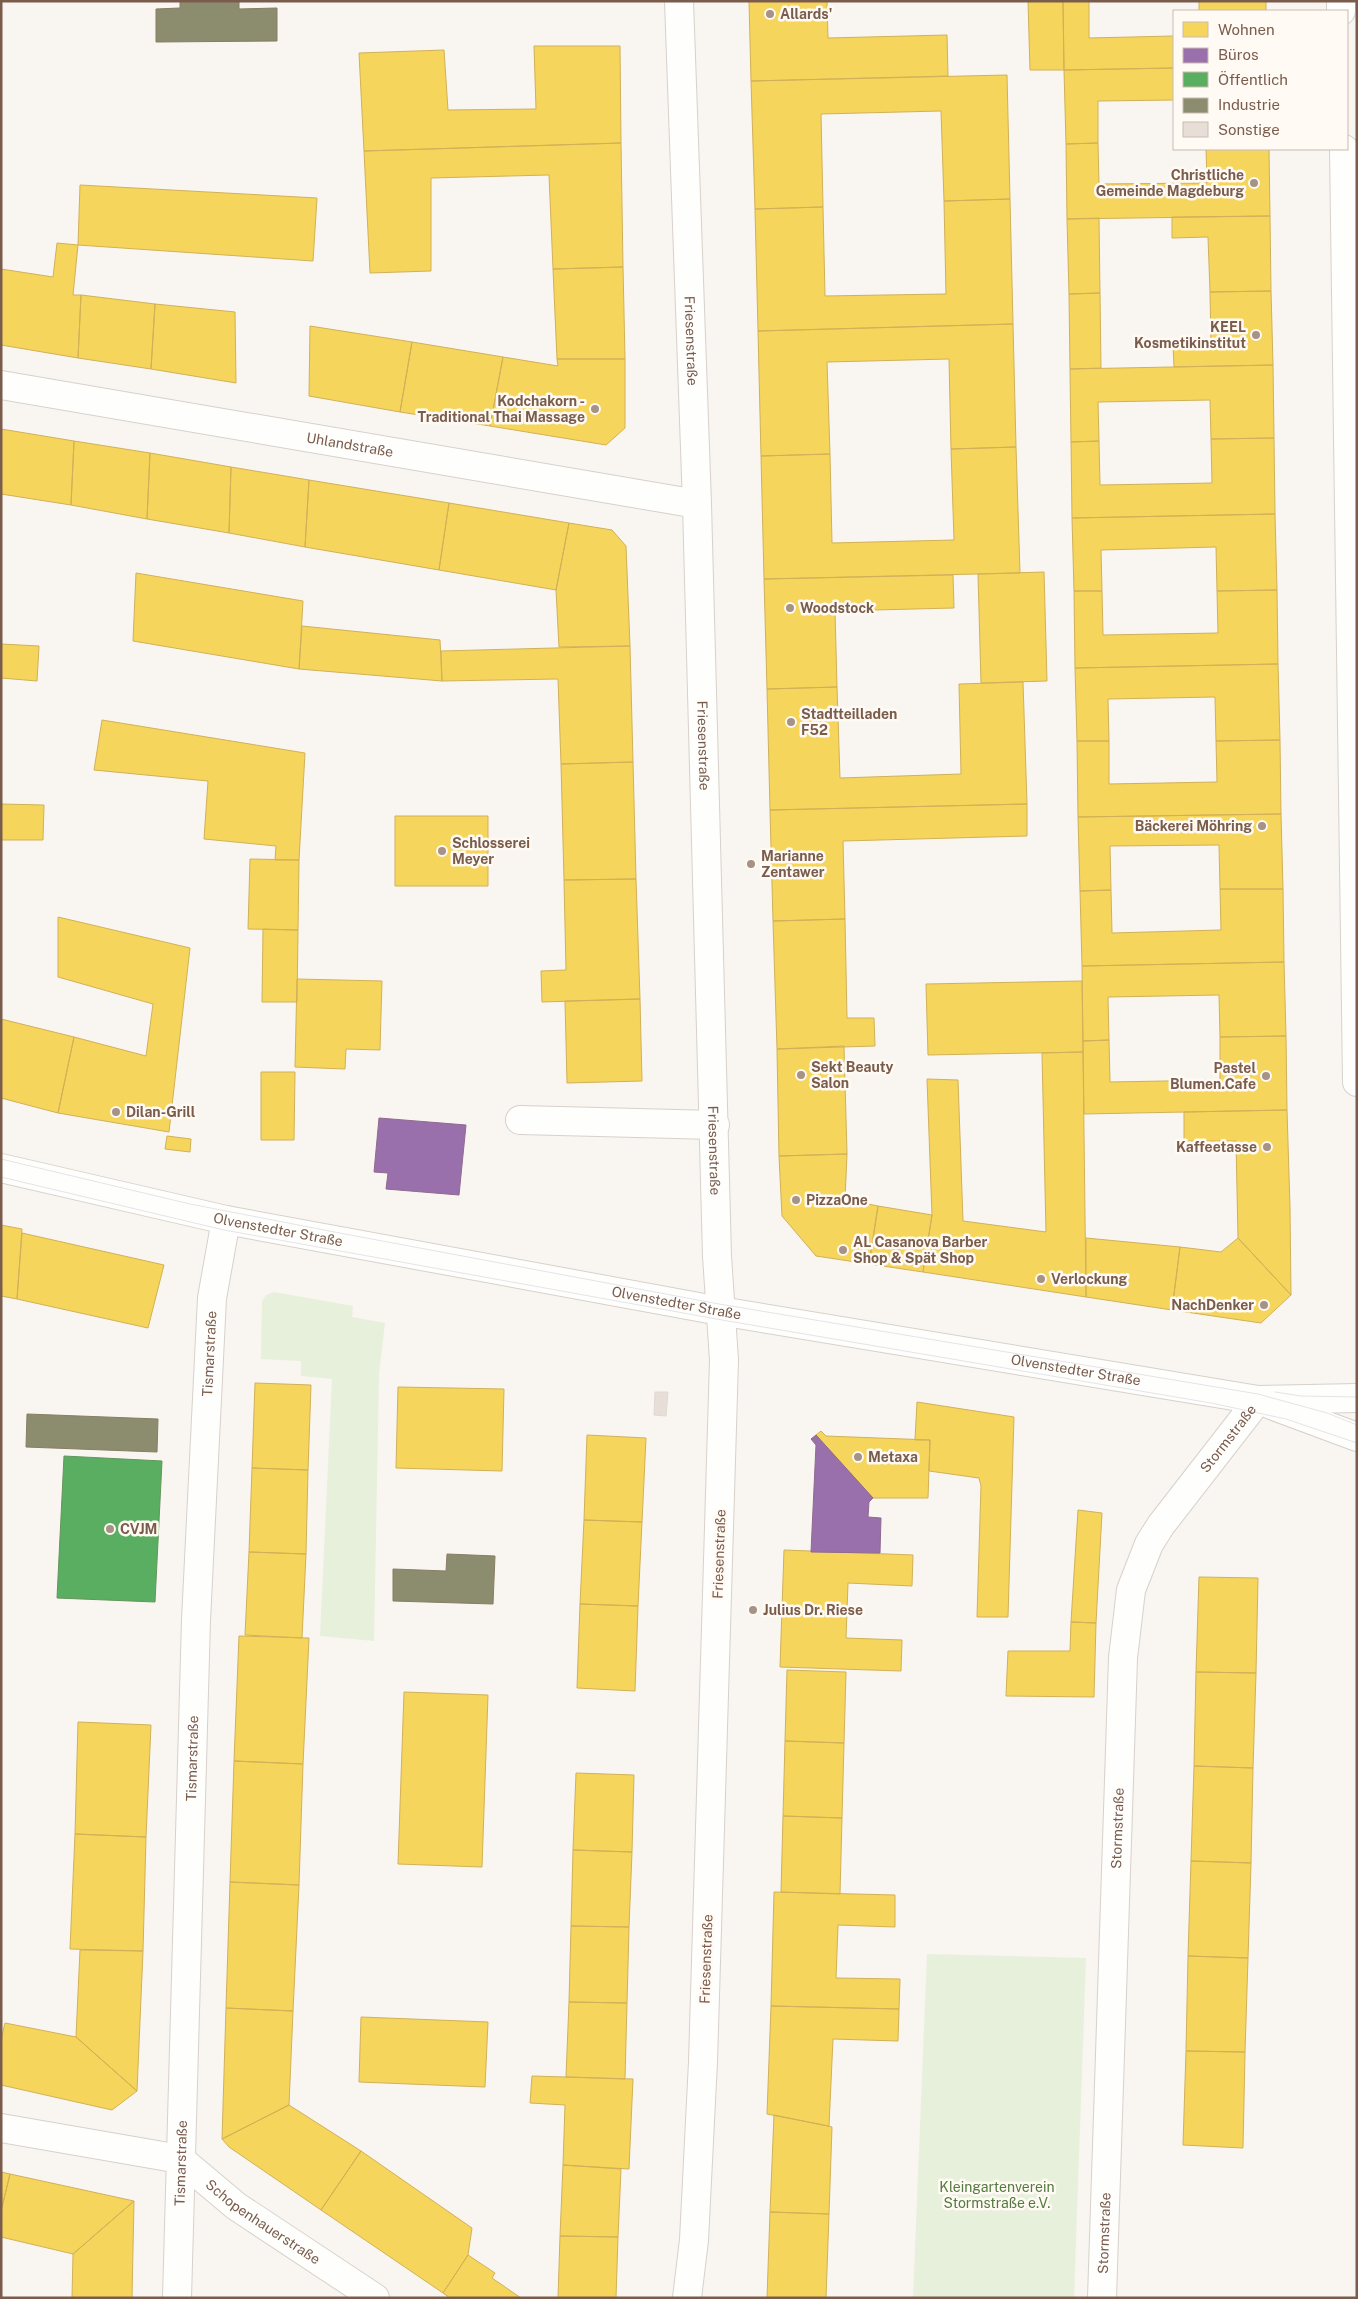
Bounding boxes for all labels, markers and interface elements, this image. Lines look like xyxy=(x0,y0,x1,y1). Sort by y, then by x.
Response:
place label: Allards' xyxy=(780,6,832,22)
marker: Allards' xyxy=(764,8,776,20)
legend xyxy=(1173,10,1348,150)
text: Wohnen xyxy=(1218,21,1275,38)
text: Büros xyxy=(1218,46,1259,63)
text: Öffentlich xyxy=(1218,70,1288,88)
text: Industrie xyxy=(1218,96,1280,113)
text: Sonstige xyxy=(1218,121,1280,138)
place label: Christliche Gemeinde Magdeburg xyxy=(1096,167,1244,199)
marker: Christliche Gemeinde Magdeburg xyxy=(1248,177,1260,189)
street label: Friesenstraße xyxy=(682,296,701,386)
place label: KEEL Kosmetikinstitut xyxy=(1134,319,1246,351)
marker: KEEL Kosmetikinstitut xyxy=(1250,329,1262,341)
place label: Kodchakorn - Traditional Thai Massage xyxy=(417,393,585,425)
marker: Kodchakorn - Traditional Thai Massage xyxy=(589,403,601,415)
street label: Uhlandstraße xyxy=(305,429,395,460)
place label: Woodstock xyxy=(800,600,874,616)
marker: Woodstock xyxy=(784,602,796,614)
street label: Friesenstraße xyxy=(694,700,713,791)
place label: Stadtteilladen F52 xyxy=(801,706,897,738)
marker: Stadtteilladen F52 xyxy=(785,716,797,728)
place label: Bäckerei Möhring xyxy=(1135,818,1252,834)
marker: Bäckerei Möhring xyxy=(1256,820,1268,832)
place label: Schlosserei Meyer xyxy=(452,835,530,867)
marker: Schlosserei Meyer xyxy=(436,845,448,857)
place label: Marianne Zentawer xyxy=(761,848,825,880)
marker: Marianne Zentawer xyxy=(745,858,757,870)
place label: Sekt Beauty Salon xyxy=(811,1059,894,1091)
place label: Pastel Blumen.Cafe xyxy=(1170,1060,1256,1092)
marker: Sekt Beauty Salon xyxy=(795,1069,807,1081)
marker: Pastel Blumen.Cafe xyxy=(1260,1070,1272,1082)
place label: Dilan-Grill xyxy=(126,1104,196,1120)
street label: Friesenstraße xyxy=(705,1105,723,1196)
marker: Dilan-Grill xyxy=(110,1106,122,1118)
place label: Kaffeetasse xyxy=(1176,1139,1257,1155)
marker: Kaffeetasse xyxy=(1261,1141,1273,1153)
place label: PizzaOne xyxy=(806,1192,868,1208)
marker: PizzaOne xyxy=(790,1194,802,1206)
street label: Olvenstedter Straße xyxy=(212,1209,344,1249)
place label: AL Casanova Barber Shop & Spät Shop xyxy=(853,1234,988,1266)
marker: AL Casanova Barber Shop & Spät Shop xyxy=(837,1244,849,1256)
place label: Verlockung xyxy=(1051,1271,1127,1287)
marker: Verlockung xyxy=(1035,1273,1047,1285)
street label: Olvenstedter Straße xyxy=(610,1283,743,1322)
place label: NachDenker xyxy=(1171,1297,1254,1313)
marker: NachDenker xyxy=(1258,1299,1270,1311)
street label: Tismarstraße xyxy=(199,1310,219,1397)
street label: Olvenstedter Straße xyxy=(1010,1351,1142,1389)
street label: Stormstraße xyxy=(1197,1402,1259,1476)
place label: Metaxa xyxy=(868,1449,918,1465)
marker: Metaxa xyxy=(852,1451,864,1463)
street label: Friesenstraße xyxy=(709,1509,729,1599)
place label: CVJM xyxy=(120,1521,157,1537)
marker: CVJM xyxy=(104,1523,116,1535)
place label: Julius Dr. Riese xyxy=(763,1602,863,1618)
marker: Julius Dr. Riese xyxy=(747,1604,759,1616)
street label: Tismarstraße xyxy=(183,1715,201,1801)
street label: Stormstraße xyxy=(1108,1787,1127,1869)
street label: Friesenstraße xyxy=(696,1914,716,2004)
street label: Tismarstraße xyxy=(172,2120,190,2206)
street label: Schopenhauerstraße xyxy=(203,2176,323,2268)
park label: Kleingartenverein Stormstraße e.V. xyxy=(939,2179,1055,2211)
street label: Stormstraße xyxy=(1095,2192,1113,2274)

